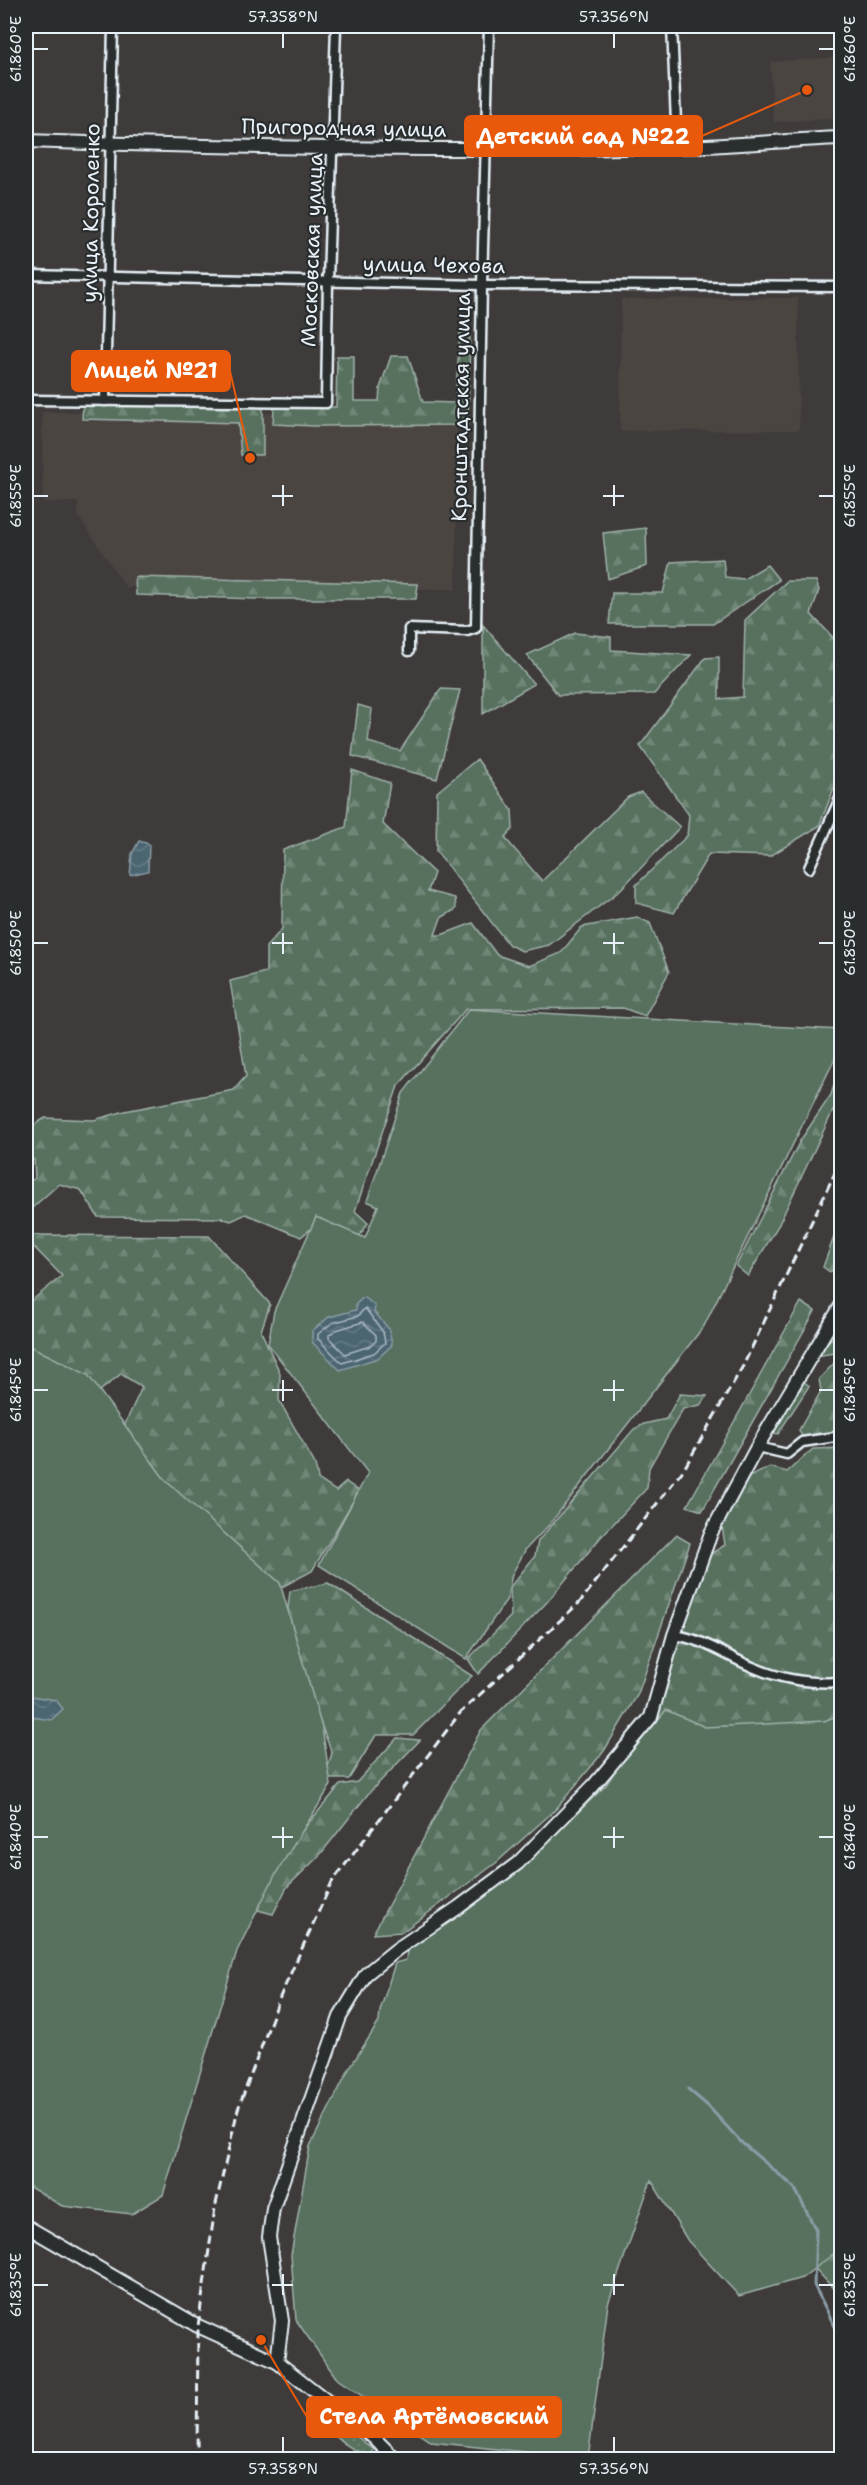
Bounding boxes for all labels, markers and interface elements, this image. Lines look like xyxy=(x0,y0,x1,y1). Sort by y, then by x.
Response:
text: 57.358°N xyxy=(248,7,318,27)
text: 57.356°N xyxy=(579,7,649,27)
text: 61.860°E xyxy=(6,16,26,82)
text: 61.860°E xyxy=(840,16,860,82)
street label: Пригородная улица xyxy=(241,112,447,144)
callout: Детский сад №22 xyxy=(465,116,702,156)
text: Детский сад №22 xyxy=(476,122,690,151)
street label: улица Короленко xyxy=(75,123,107,303)
street label: Московская улица xyxy=(295,153,329,347)
street label: улица Чехова xyxy=(363,250,505,280)
street label: Кронштадтская улица xyxy=(445,292,477,522)
callout: Лицей №21 xyxy=(72,351,230,391)
text: Лицей №21 xyxy=(84,356,218,385)
text: 61.855°E xyxy=(6,464,26,528)
text: 61.855°E xyxy=(840,464,860,528)
text: 61.850°E xyxy=(6,910,26,976)
text: 61.850°E xyxy=(840,910,860,976)
text: 61.845°E xyxy=(6,1358,26,1422)
text: 61.845°E xyxy=(840,1358,860,1422)
text: 61.840°E xyxy=(6,1804,26,1870)
text: 61.840°E xyxy=(840,1804,860,1870)
text: 61.835°E xyxy=(6,2253,26,2317)
text: 61.835°E xyxy=(840,2253,860,2317)
callout: Стела Артёмовский xyxy=(307,2397,561,2437)
text: Стела Артёмовский xyxy=(319,2402,549,2431)
text: 57.358°N xyxy=(248,2459,318,2479)
text: 57.356°N xyxy=(579,2459,649,2479)

